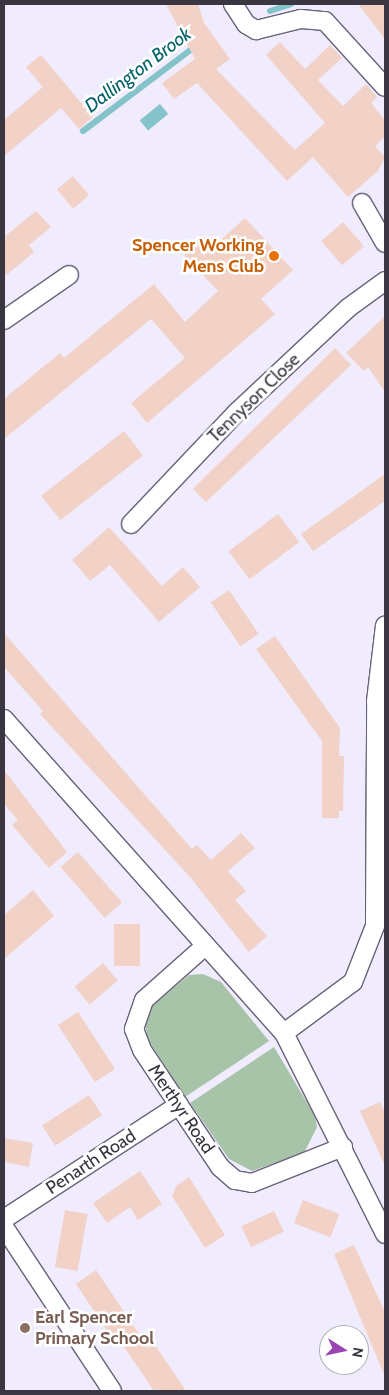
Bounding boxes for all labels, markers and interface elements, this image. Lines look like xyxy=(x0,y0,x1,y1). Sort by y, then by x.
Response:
water label: Dallington Brook xyxy=(80,23,196,117)
place label: Spencer Working Mens Club xyxy=(132,235,264,278)
marker: Spencer Working Mens Club xyxy=(268,250,280,262)
street label: Tennyson Close xyxy=(203,349,305,447)
street label: Merthyr Road xyxy=(143,1060,219,1158)
street label: Penarth Road xyxy=(42,1125,140,1199)
place label: Earl Spencer Primary School xyxy=(35,1307,154,1350)
marker: Earl Spencer Primary School xyxy=(19,1322,31,1334)
north arrow xyxy=(319,1325,369,1375)
text: N xyxy=(348,1346,368,1359)

